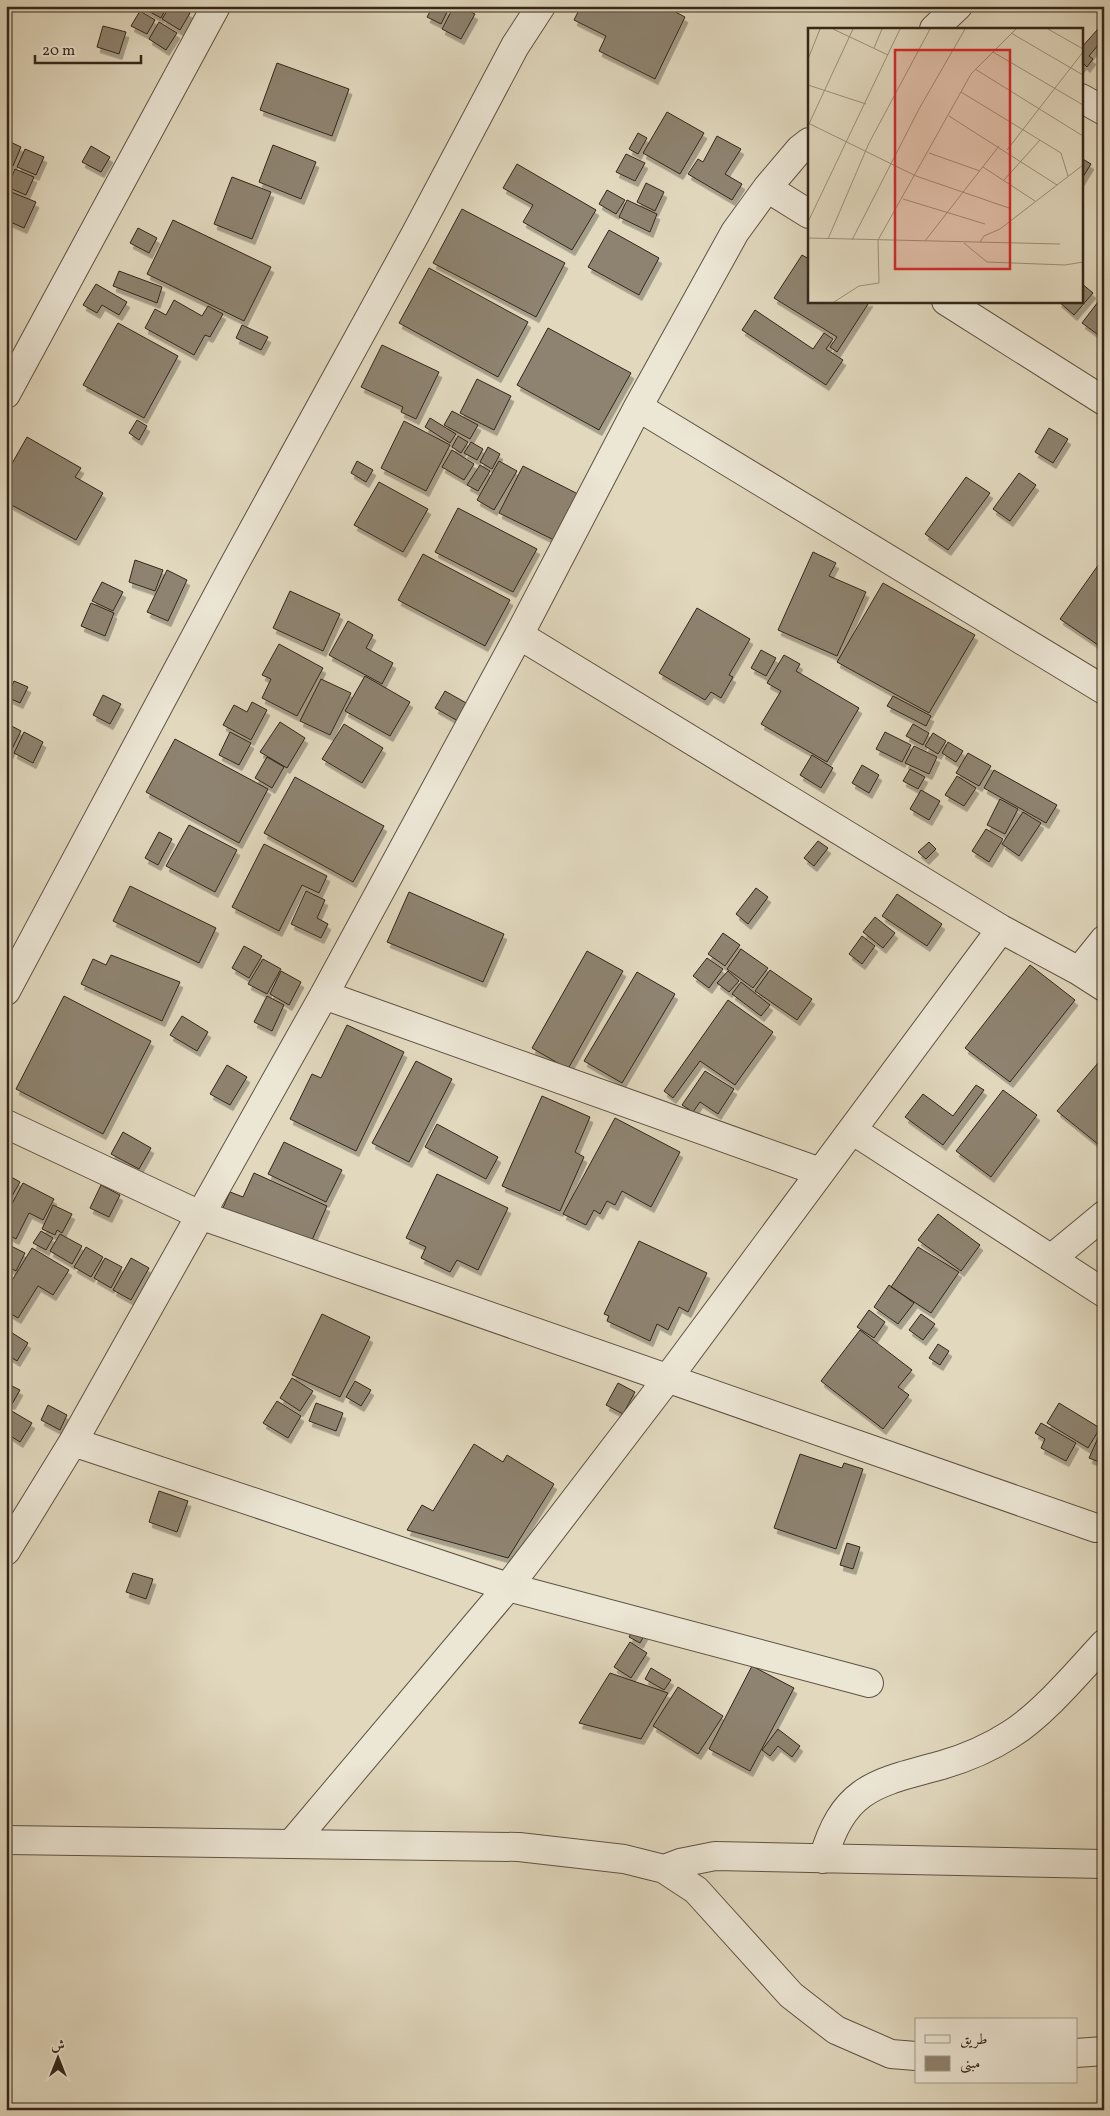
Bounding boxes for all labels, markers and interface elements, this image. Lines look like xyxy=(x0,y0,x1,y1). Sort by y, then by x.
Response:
inset map xyxy=(808,28,1082,302)
scale bar xyxy=(35,32,141,64)
text: 20 m xyxy=(42,41,75,62)
legend xyxy=(915,2018,1078,2084)
text: طريق xyxy=(960,2030,987,2051)
north arrow xyxy=(32,2034,82,2084)
text: ش xyxy=(51,2037,65,2056)
text: مبنى xyxy=(960,2054,980,2075)

